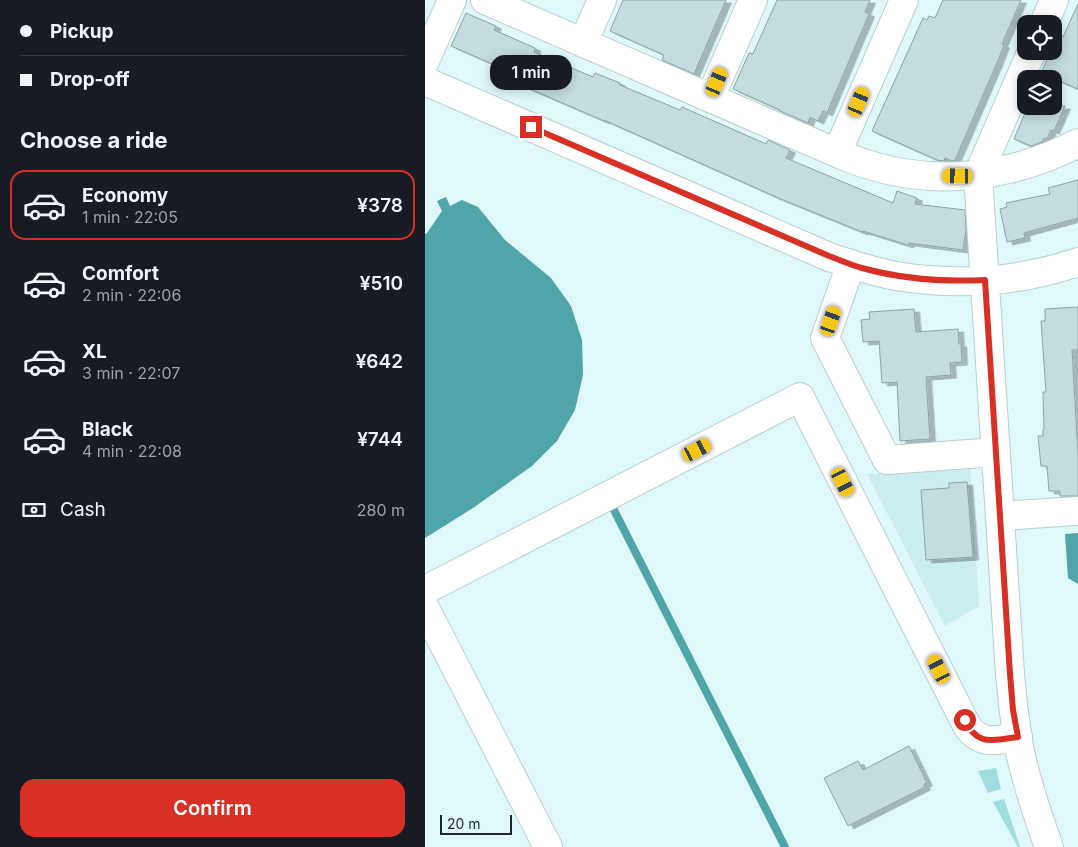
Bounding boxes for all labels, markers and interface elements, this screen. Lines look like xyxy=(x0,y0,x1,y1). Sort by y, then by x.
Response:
map controls xyxy=(1017,15,1062,115)
button: locate xyxy=(1017,15,1062,60)
text: Pickup xyxy=(50,20,113,43)
callout: 1 min xyxy=(490,54,572,90)
text: 1 min xyxy=(511,62,551,82)
car xyxy=(704,65,729,99)
text: Drop-off xyxy=(50,68,130,91)
button: layers xyxy=(1017,70,1062,115)
car xyxy=(846,85,871,119)
route end xyxy=(520,116,542,138)
text: Choose a ride xyxy=(20,127,168,153)
car xyxy=(942,168,973,184)
icon: car xyxy=(22,183,67,228)
text: Economy xyxy=(82,184,168,207)
text: ¥378 xyxy=(357,194,403,217)
text: 1 min · 22:05 xyxy=(82,207,178,227)
icon: car xyxy=(22,261,67,306)
text: Comfort xyxy=(82,262,159,285)
text: ¥510 xyxy=(360,272,403,295)
text: 2 min · 22:06 xyxy=(82,285,181,305)
car xyxy=(819,304,842,338)
icon: car xyxy=(22,339,67,384)
text: XL xyxy=(82,340,107,363)
text: ¥642 xyxy=(356,350,403,373)
text: 3 min · 22:07 xyxy=(82,363,180,383)
icon: car xyxy=(22,417,67,462)
text: Black xyxy=(82,418,133,441)
text: ¥744 xyxy=(357,428,403,451)
car xyxy=(680,437,713,463)
text: 4 min · 22:08 xyxy=(82,441,182,461)
car xyxy=(829,465,856,499)
icon: cash xyxy=(20,496,48,524)
text: Cash xyxy=(60,498,106,521)
text: 280 m xyxy=(357,500,405,520)
car xyxy=(925,652,952,686)
route start xyxy=(954,709,976,731)
button: Confirm xyxy=(20,779,405,837)
scale bar xyxy=(440,812,513,835)
text: 20 m xyxy=(447,815,481,832)

